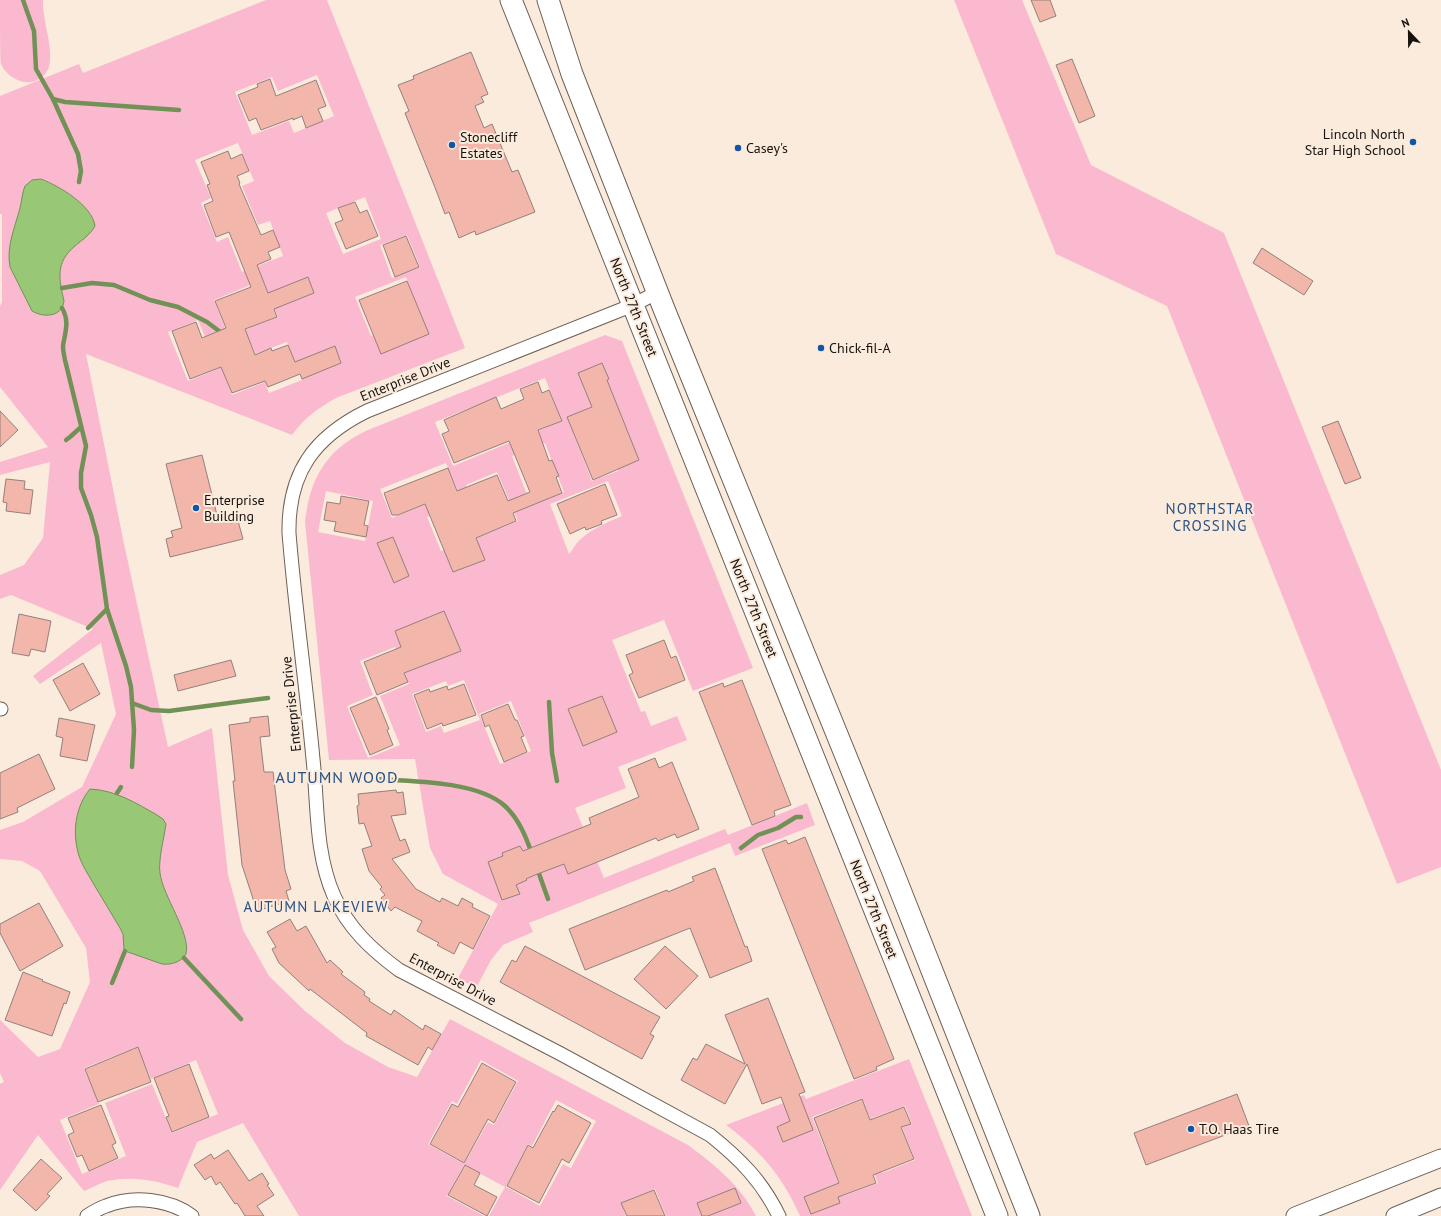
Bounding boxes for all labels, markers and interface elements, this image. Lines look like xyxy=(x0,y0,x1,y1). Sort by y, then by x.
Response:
north arrow xyxy=(1389,12,1429,52)
text: N xyxy=(1399,15,1411,31)
place label: Lincoln North Star High School xyxy=(1305,125,1405,159)
place label: Stonecliff Estates xyxy=(460,128,518,162)
marker: Lincoln North Star High School xyxy=(1408,137,1418,147)
place label: Casey's xyxy=(746,139,788,157)
marker: Stonecliff Estates xyxy=(447,140,457,150)
marker: Casey's xyxy=(733,143,743,153)
street label: North 27th Street xyxy=(606,255,662,359)
place label: Chick-fil-A xyxy=(829,339,892,357)
marker: Chick-fil-A xyxy=(816,343,826,353)
street label: Enterprise Drive xyxy=(357,353,453,405)
place label: Enterprise Building xyxy=(204,491,265,525)
district label: NORTHSTAR CROSSING xyxy=(1166,499,1254,535)
marker: Enterprise Building xyxy=(191,503,201,513)
street label: North 27th Street xyxy=(726,556,782,660)
street label: Enterprise Drive xyxy=(277,655,305,753)
district label: AUTUMN WOOD xyxy=(276,767,398,787)
street label: North 27th Street xyxy=(846,857,902,961)
district label: AUTUMN LAKEVIEW xyxy=(244,897,388,916)
street label: Enterprise Drive xyxy=(406,949,500,1009)
place label: T.O. Haas Tire xyxy=(1199,1120,1279,1138)
marker: T.O. Haas Tire xyxy=(1186,1124,1196,1134)

